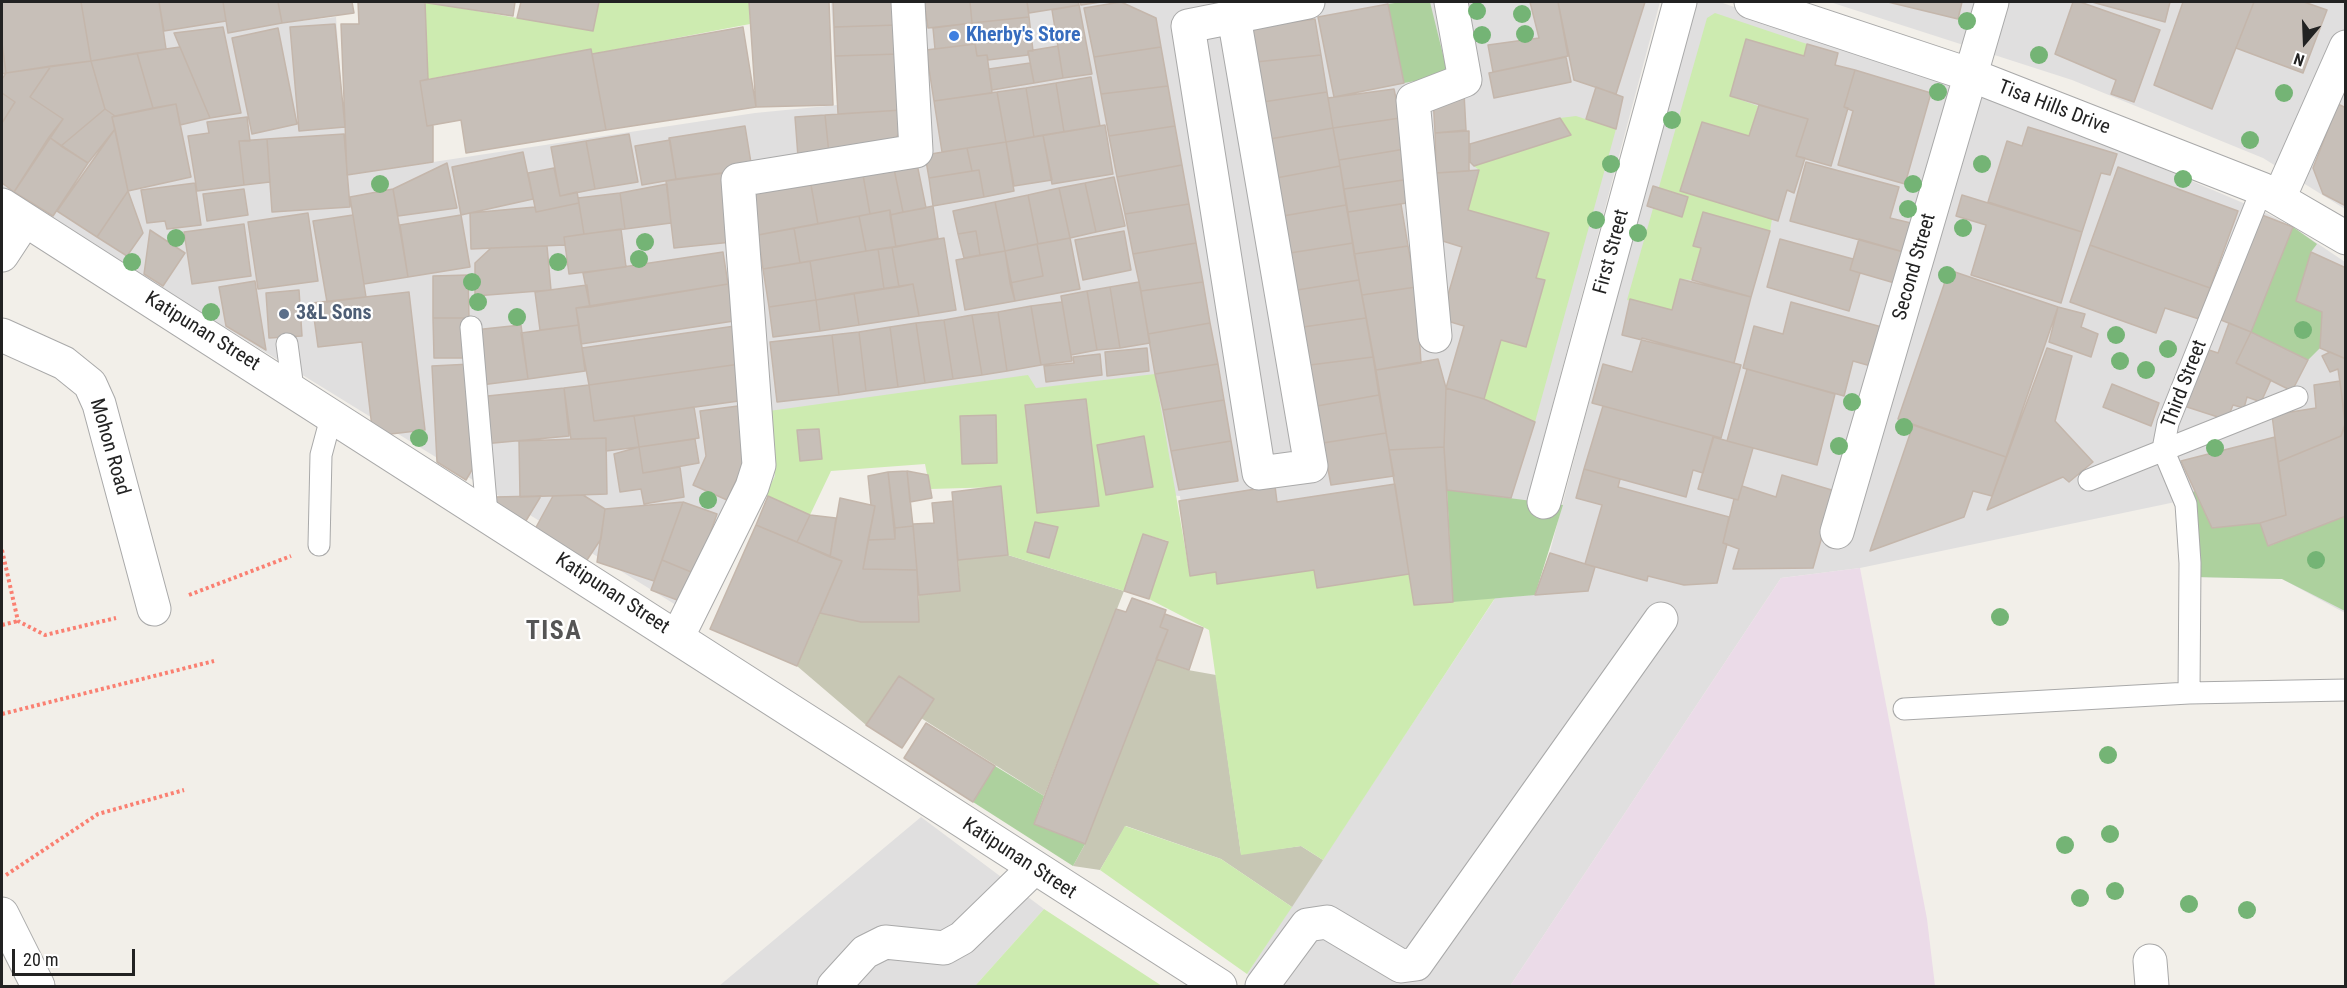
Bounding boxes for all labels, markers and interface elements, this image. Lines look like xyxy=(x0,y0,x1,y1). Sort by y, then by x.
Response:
north arrow xyxy=(2275,12,2335,72)
place label: Kherby's Store xyxy=(966,24,1081,48)
marker: Kherby's Store xyxy=(947,29,961,43)
text: N xyxy=(2291,49,2307,70)
street label: Tisa Hills Drive xyxy=(1995,76,2113,140)
street label: First Street xyxy=(1589,207,1635,297)
street label: Second Street xyxy=(1888,211,1942,323)
street label: Katipunan Street xyxy=(140,287,264,377)
place label: 3&L Sons xyxy=(296,302,372,326)
marker: 3&L Sons xyxy=(277,307,291,321)
street label: Third Street xyxy=(2157,337,2213,431)
street label: Mohon Road xyxy=(84,396,134,498)
street label: Katipunan Street xyxy=(551,548,673,640)
district label: TISA xyxy=(526,616,582,648)
street label: Katipunan Street xyxy=(958,813,1080,905)
scale bar xyxy=(15,937,138,975)
text: 20 m xyxy=(23,949,58,970)

